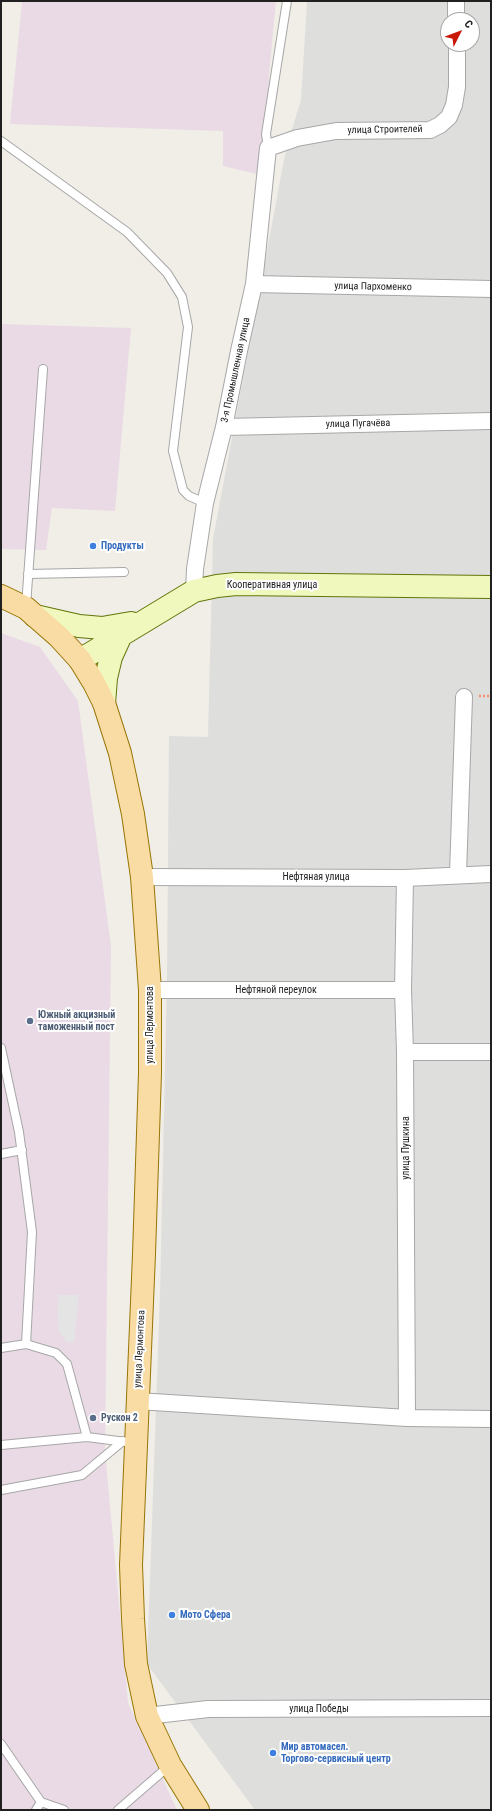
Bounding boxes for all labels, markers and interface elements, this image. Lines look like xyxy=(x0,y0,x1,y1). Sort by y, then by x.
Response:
north arrow xyxy=(440,12,480,52)
text: С xyxy=(462,18,475,31)
street label: улица Строителей xyxy=(347,123,423,137)
street label: улица Пархоменко xyxy=(334,280,412,294)
street label: 3-я Промышленная улица xyxy=(219,316,253,424)
street label: улица Пугачёва xyxy=(326,417,390,431)
place label: Продукты xyxy=(101,540,144,552)
marker: Продукты xyxy=(88,541,98,551)
street label: Кооперативная улица xyxy=(227,579,317,591)
street label: Нефтяная улица xyxy=(282,871,350,883)
street label: Нефтяной переулок xyxy=(235,984,317,996)
street label: улица Лермонтова xyxy=(144,986,156,1064)
place label: Южный акцизный таможенный пост xyxy=(38,1009,115,1032)
marker: Южный акцизный таможенный пост xyxy=(25,1016,35,1026)
street label: улица Пушкина xyxy=(400,1116,412,1180)
street label: улица Лермонтова xyxy=(132,1310,148,1388)
place label: Рускон 2 xyxy=(101,1412,138,1424)
marker: Рускон 2 xyxy=(88,1413,98,1423)
place label: Мото Сфера xyxy=(180,1609,231,1621)
marker: Мото Сфера xyxy=(167,1610,177,1620)
street label: улица Победы xyxy=(289,1703,349,1715)
place label: Мир автомасел. Торгово-сервисный центр xyxy=(281,1741,391,1764)
marker: Мир автомасел. Торгово-сервисный центр xyxy=(268,1748,278,1758)

